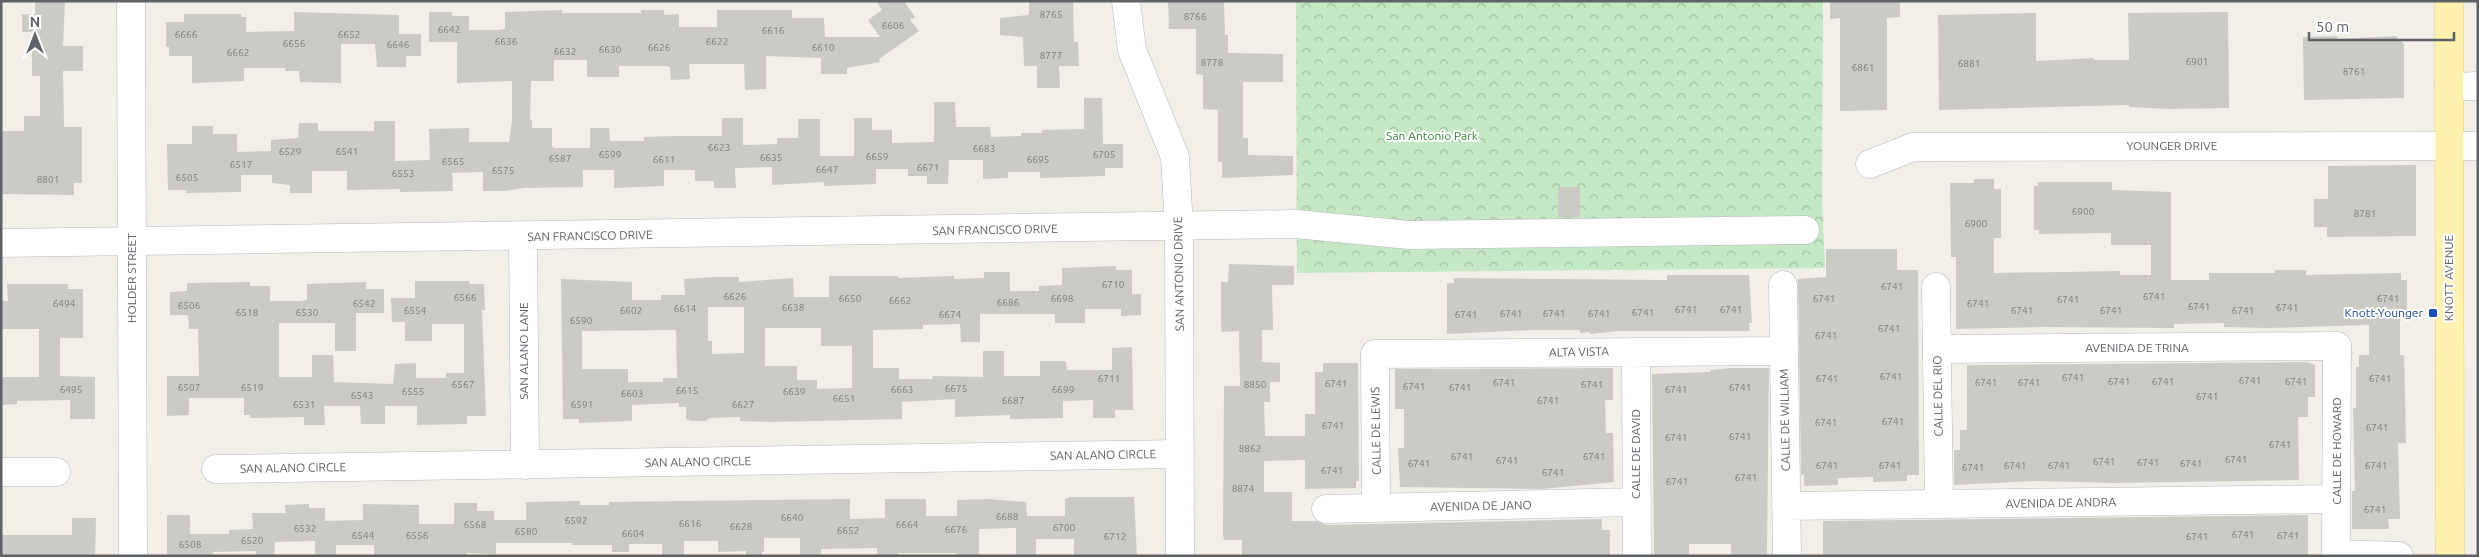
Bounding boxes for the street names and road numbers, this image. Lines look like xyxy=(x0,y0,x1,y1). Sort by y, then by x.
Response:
street label: YOUNGER DRIVE xyxy=(2127,139,2218,152)
street label: SAN ANTONIO DRIVE xyxy=(1171,216,1186,331)
street label: SAN FRANCISCO DRIVE xyxy=(932,222,1058,237)
street label: SAN FRANCISCO DRIVE xyxy=(527,228,653,243)
street label: HOLDER STREET xyxy=(125,233,138,323)
street label: KNOTT AVENUE xyxy=(2442,235,2455,321)
street label: SAN ALANO LANE xyxy=(517,302,530,400)
street label: AVENIDA DE TRINA xyxy=(2085,341,2189,354)
street label: ALTA VISTA xyxy=(1549,344,1609,359)
street label: CALLE DEL RIO xyxy=(1930,355,1945,437)
street label: CALLE DE WILLIAM xyxy=(1777,369,1792,471)
street label: CALLE DE LEWIS xyxy=(1368,387,1383,475)
street label: CALLE DE HOWARD xyxy=(2330,397,2343,505)
street label: CALLE DE DAVID xyxy=(1629,409,1642,499)
street label: SAN ALANO CIRCLE xyxy=(1050,447,1156,462)
street label: SAN ALANO CIRCLE xyxy=(645,454,751,469)
street label: SAN ALANO CIRCLE xyxy=(240,460,346,475)
street label: AVENIDA DE ANDRA xyxy=(2006,495,2117,510)
street label: AVENIDA DE JANO xyxy=(1430,498,1532,513)

